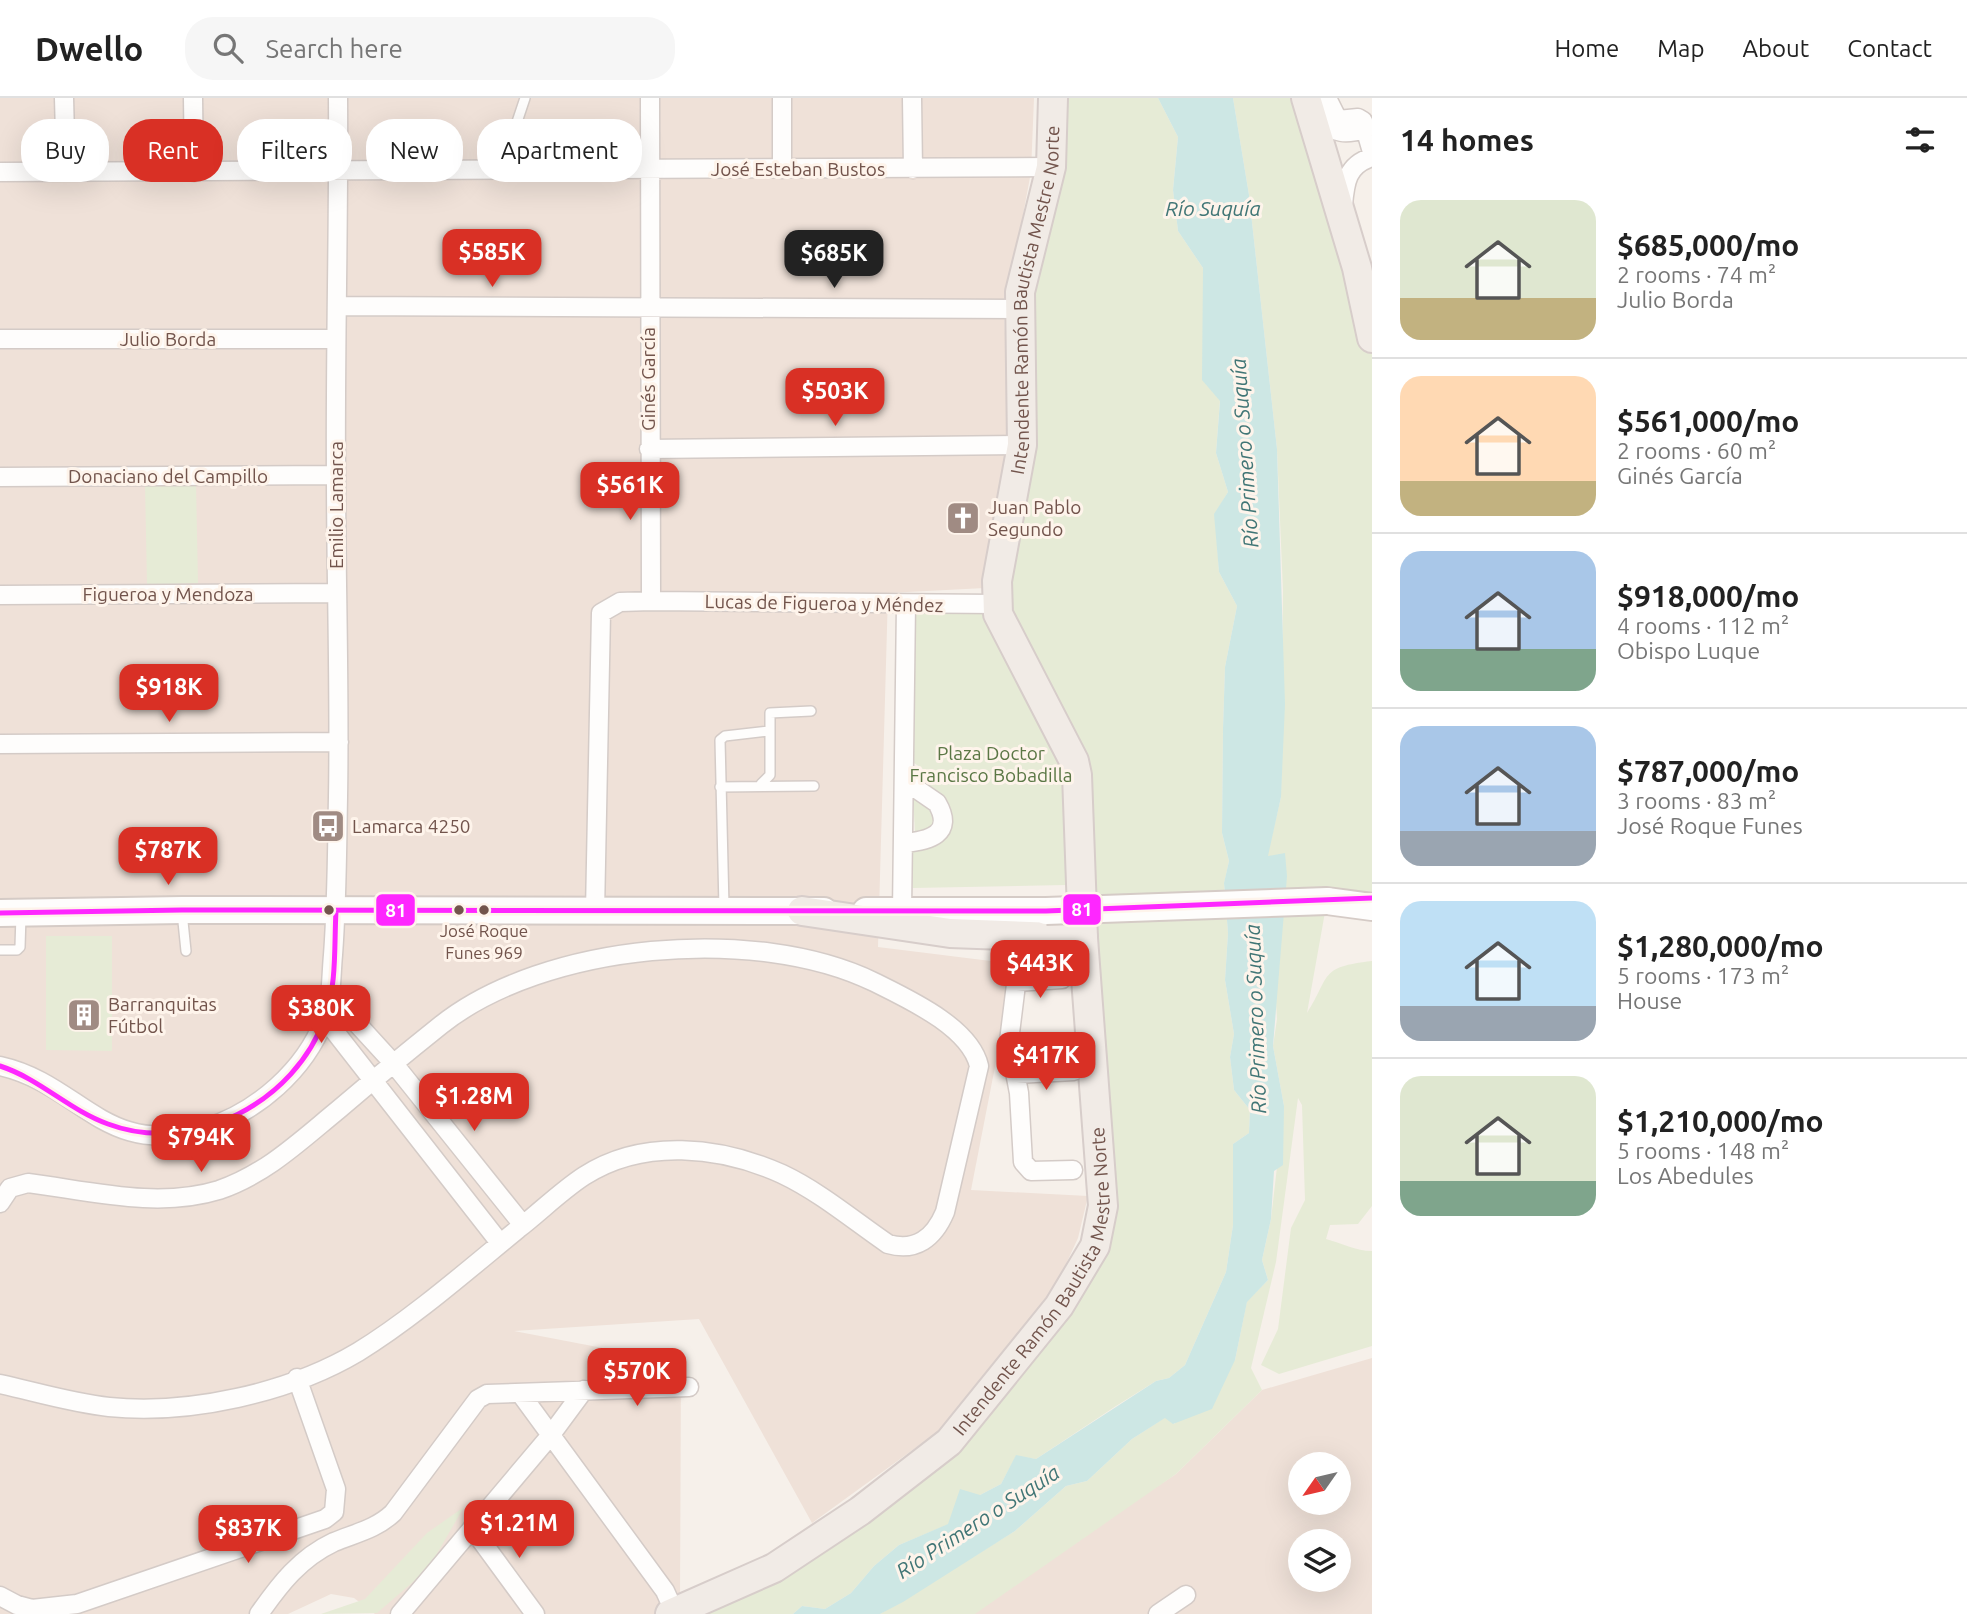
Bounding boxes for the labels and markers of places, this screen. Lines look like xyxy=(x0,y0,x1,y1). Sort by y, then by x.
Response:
pin: $585K xyxy=(443,230,541,289)
pin: $685K xyxy=(785,230,883,290)
pin: $503K xyxy=(786,368,884,428)
pin: $561K xyxy=(581,462,679,522)
place label: Juan Pablo Segundo xyxy=(988,496,1081,540)
church icon: Juan Pablo Segundo xyxy=(944,499,982,537)
pin: $918K xyxy=(120,664,218,724)
bus stop icon: Lamarca 4250 xyxy=(309,807,347,845)
place label: Lamarca 4250 xyxy=(352,815,471,837)
pin: $787K xyxy=(119,828,217,887)
unlabelled marker xyxy=(322,903,336,917)
unlabelled marker xyxy=(452,903,466,917)
marker: José Roque Funes 969 xyxy=(477,903,491,917)
place label: José Roque Funes 969 xyxy=(440,921,528,962)
pin: $443K xyxy=(991,940,1089,1000)
pin: $380K xyxy=(272,986,370,1045)
place label: Barranquitas Fútbol xyxy=(108,993,217,1037)
building icon: Barranquitas Fútbol xyxy=(65,996,103,1034)
pin: $417K xyxy=(997,1032,1095,1092)
pin: $1.28M xyxy=(417,1074,531,1133)
pin: $794K xyxy=(152,1114,250,1174)
pin: $570K xyxy=(588,1348,686,1408)
pin: $1.21M xyxy=(462,1500,576,1560)
pin: $837K xyxy=(199,1506,297,1565)

